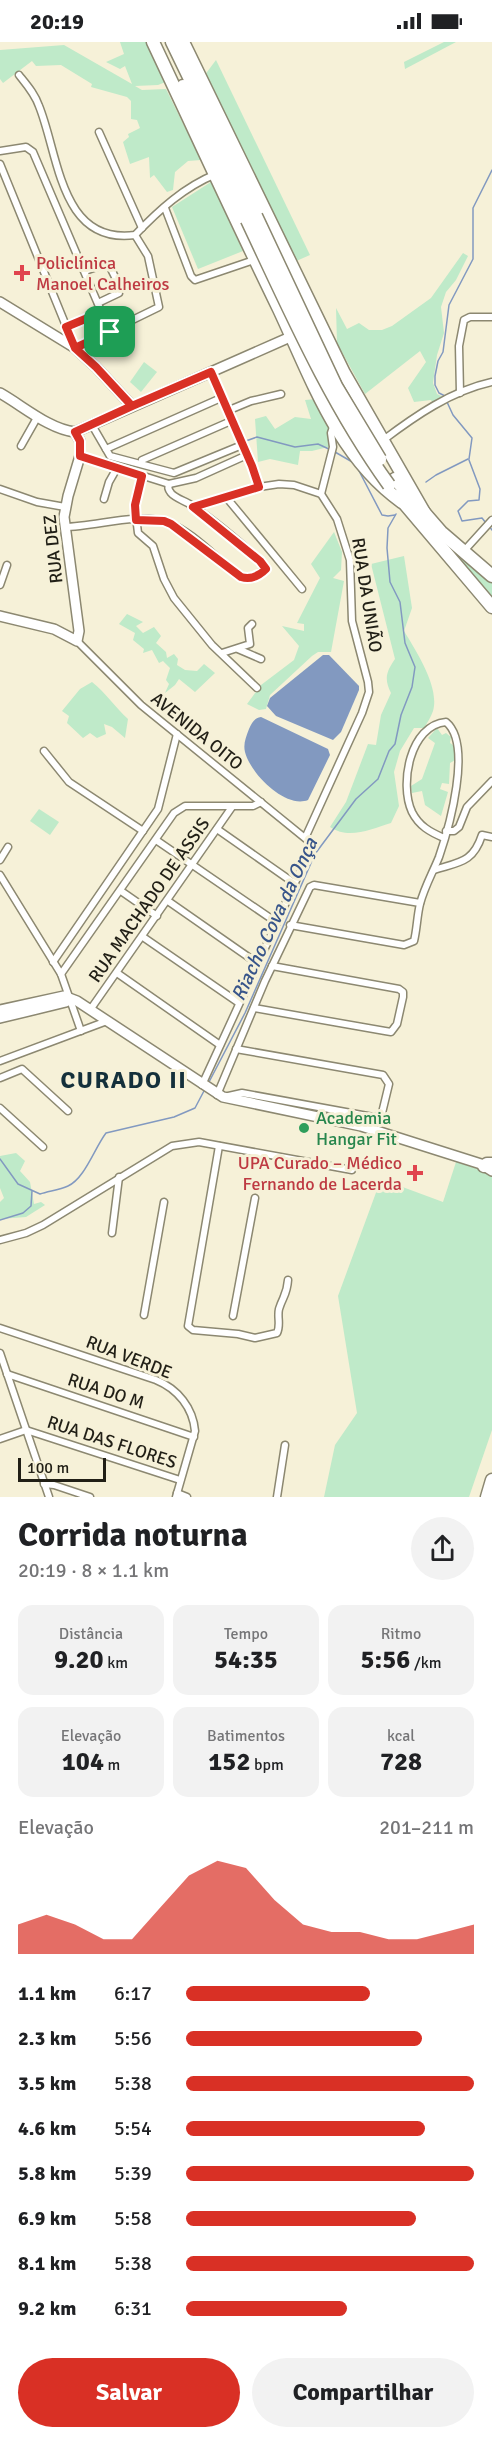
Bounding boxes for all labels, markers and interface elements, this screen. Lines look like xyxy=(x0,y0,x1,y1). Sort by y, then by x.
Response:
text: 20:19 xyxy=(30,8,84,35)
place label: Policlínica Manoel Calheiros xyxy=(36,252,170,295)
marker: Policlínica Manoel Calheiros xyxy=(13,264,31,282)
pin xyxy=(84,306,135,357)
icon: arrive xyxy=(93,315,126,348)
street label: RUA DEZ xyxy=(38,513,68,585)
street label: RUA DA UNIÃO xyxy=(347,536,387,654)
street label: AVENIDA OITO xyxy=(147,687,247,775)
street label: RUA MACHADO DE ASSIS xyxy=(84,813,214,987)
water label: Riacho Cova da Onça xyxy=(226,833,324,1005)
district label: CURADO II xyxy=(61,1065,187,1095)
place label: Academia Hangar Fit xyxy=(316,1107,397,1150)
marker: Academia Hangar Fit xyxy=(297,1121,311,1135)
place label: UPA Curado – Médico Fernando de Lacerda xyxy=(238,1152,402,1195)
marker: UPA Curado – Médico Fernando de Lacerda xyxy=(406,1164,424,1182)
street label: RUA VERDE xyxy=(83,1331,175,1383)
street label: RUA DO M xyxy=(65,1368,147,1414)
street label: RUA DAS FLORES xyxy=(45,1411,179,1473)
scale bar xyxy=(18,1455,106,1482)
text: 100 m xyxy=(27,1458,69,1478)
text: Corrida noturna xyxy=(18,1515,248,1556)
button: share xyxy=(411,1517,474,1580)
text: 20:19 · 8 × 1.1 km xyxy=(18,1558,169,1583)
text: Distância xyxy=(59,1624,123,1644)
text: Tempo xyxy=(224,1624,268,1644)
text: Ritmo xyxy=(381,1624,421,1644)
text: 9.20 xyxy=(54,1644,104,1676)
text: 54:35 xyxy=(214,1644,278,1676)
text: 5:56 xyxy=(361,1644,410,1676)
text: km xyxy=(104,1653,128,1673)
text: /km xyxy=(410,1653,441,1673)
text: Elevação xyxy=(61,1726,121,1746)
text: Batimentos xyxy=(207,1726,285,1746)
text: kcal xyxy=(387,1726,415,1746)
text: 104 xyxy=(62,1746,104,1778)
text: 152 xyxy=(208,1746,250,1778)
text: 728 xyxy=(380,1746,422,1778)
text: m xyxy=(104,1755,120,1775)
text: bpm xyxy=(250,1755,284,1775)
text: Elevação xyxy=(18,1815,94,1840)
text: 201–211 m xyxy=(379,1815,474,1840)
text: 1.1 km xyxy=(18,1981,76,2006)
text: 6:17 xyxy=(114,1981,152,2006)
text: 2.3 km xyxy=(18,2026,76,2051)
text: 5:56 xyxy=(114,2026,152,2051)
text: 3.5 km xyxy=(18,2071,76,2096)
text: 5:38 xyxy=(114,2071,152,2096)
text: 4.6 km xyxy=(18,2116,76,2141)
text: 5:54 xyxy=(114,2116,152,2141)
text: 5.8 km xyxy=(18,2161,76,2186)
text: 5:39 xyxy=(114,2161,152,2186)
text: 6.9 km xyxy=(18,2206,76,2231)
text: 5:58 xyxy=(114,2206,152,2231)
text: 8.1 km xyxy=(18,2251,76,2276)
text: 5:38 xyxy=(114,2251,152,2276)
text: 9.2 km xyxy=(18,2296,76,2321)
text: 6:31 xyxy=(114,2296,152,2321)
button: Salvar xyxy=(18,2358,240,2427)
button: Compartilhar xyxy=(252,2358,474,2427)

